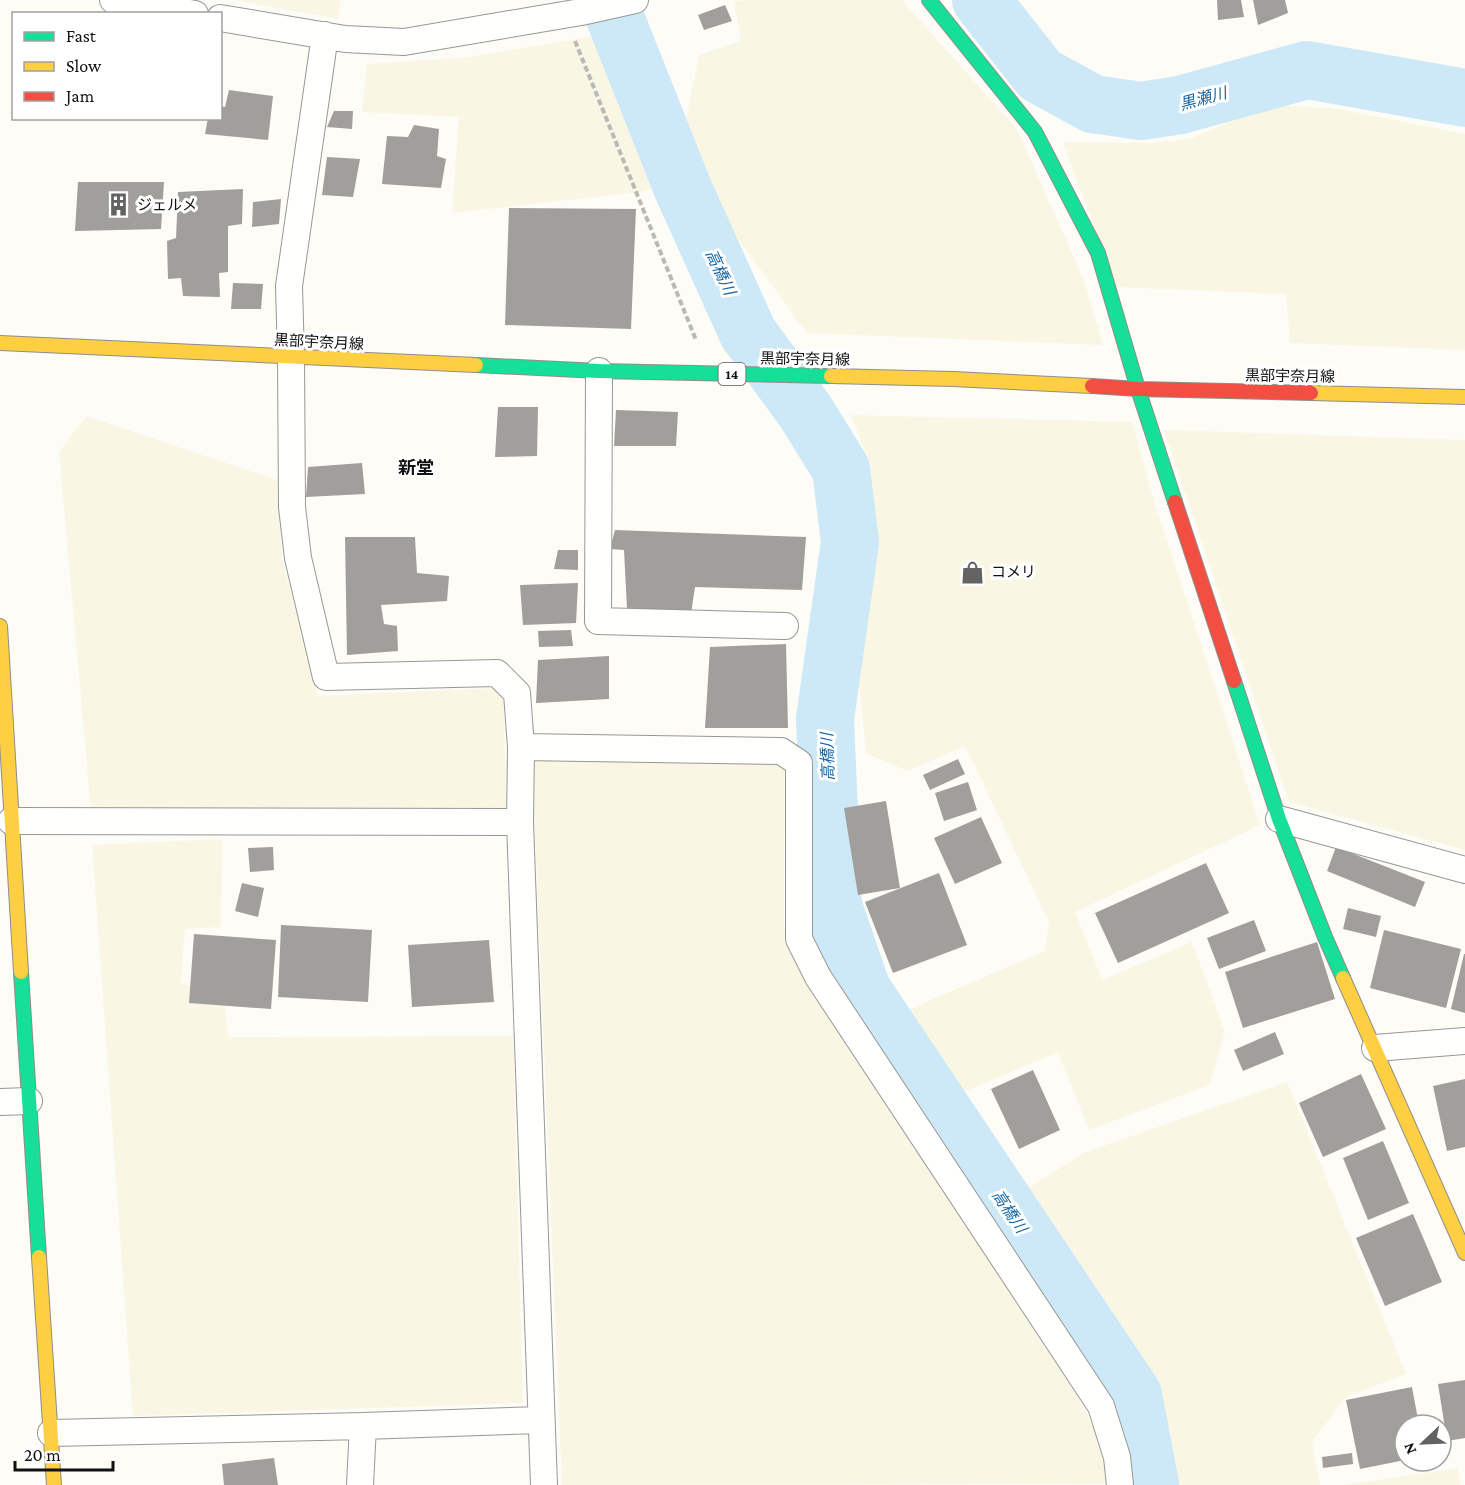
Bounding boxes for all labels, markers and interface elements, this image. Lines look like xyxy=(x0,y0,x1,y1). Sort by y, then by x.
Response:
legend xyxy=(12,12,222,120)
text: Fast xyxy=(66,26,97,46)
text: Slow xyxy=(66,56,102,76)
water label: 黒瀬川 xyxy=(1178,84,1230,113)
text: Jam xyxy=(64,86,95,106)
building icon: ジェルメ xyxy=(106,192,132,218)
place label: ジェルメ xyxy=(137,197,197,213)
water label: 高橋川 xyxy=(703,247,739,299)
street label: 黒部宇奈月線 xyxy=(274,332,364,352)
street label: 黒部宇奈月線 xyxy=(760,350,850,368)
road number: 14 xyxy=(718,363,746,385)
street label: 黒部宇奈月線 xyxy=(1245,367,1335,385)
district label: 新堂 xyxy=(398,458,434,478)
shop icon: コメリ xyxy=(960,559,986,585)
place label: コメリ xyxy=(991,564,1036,580)
water label: 高橋川 xyxy=(818,731,837,781)
water label: 高橋川 xyxy=(989,1187,1031,1238)
north arrow xyxy=(1393,1413,1453,1473)
scale bar xyxy=(15,1434,112,1472)
text: N xyxy=(1400,1440,1420,1457)
text: 20 m xyxy=(24,1445,61,1465)

